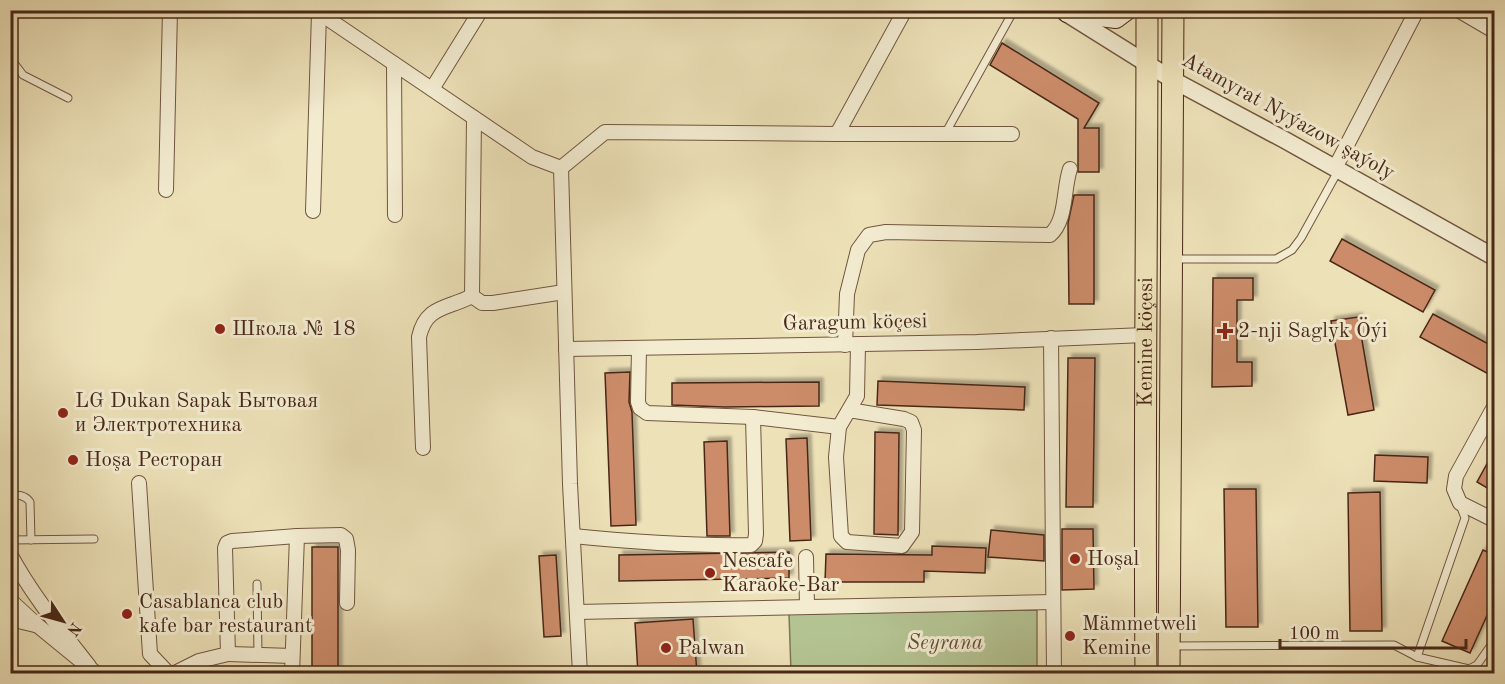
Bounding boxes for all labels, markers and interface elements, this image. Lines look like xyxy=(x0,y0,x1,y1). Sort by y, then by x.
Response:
street label: Atamyrat Nyýazow şaýoly xyxy=(1178,50,1398,184)
street label: Kemine köçesi xyxy=(1135,277,1157,407)
street label: Garagum köçesi xyxy=(783,311,927,335)
place label: 2-nji Saglyk Öýi xyxy=(1238,317,1387,342)
place label: Школа № 18 xyxy=(232,319,356,340)
marker: Школа № 18 xyxy=(213,322,227,336)
marker: 2-nji Saglyk Öýi xyxy=(1216,322,1234,340)
place label: LG Dukan Sapak Бытовая и Электротехника xyxy=(75,391,318,436)
marker: LG Dukan Sapak Бытовая и Электротехника xyxy=(56,406,70,420)
place label: Hoşa Ресторан xyxy=(85,450,222,471)
marker: Hoşa Ресторан xyxy=(66,453,80,467)
place label: Hoşal xyxy=(1087,549,1139,570)
place label: Nescafe Karaoke-Bar xyxy=(722,551,840,596)
marker: Hoşal xyxy=(1068,552,1082,566)
marker: Nescafe Karaoke-Bar xyxy=(703,566,717,580)
north arrow xyxy=(33,591,93,651)
place label: Casablanca club kafe bar restaurant xyxy=(139,592,312,637)
marker: Casablanca club kafe bar restaurant xyxy=(120,607,134,621)
scale bar xyxy=(1280,612,1466,650)
place label: Mämmetweli Kemine xyxy=(1082,614,1197,659)
text: N xyxy=(63,619,84,639)
text: 100 m xyxy=(1289,625,1340,643)
marker: Mämmetweli Kemine xyxy=(1063,629,1077,643)
park label: Seyrana xyxy=(907,633,983,654)
place label: Palwan xyxy=(678,638,745,659)
marker: Palwan xyxy=(659,641,673,655)

